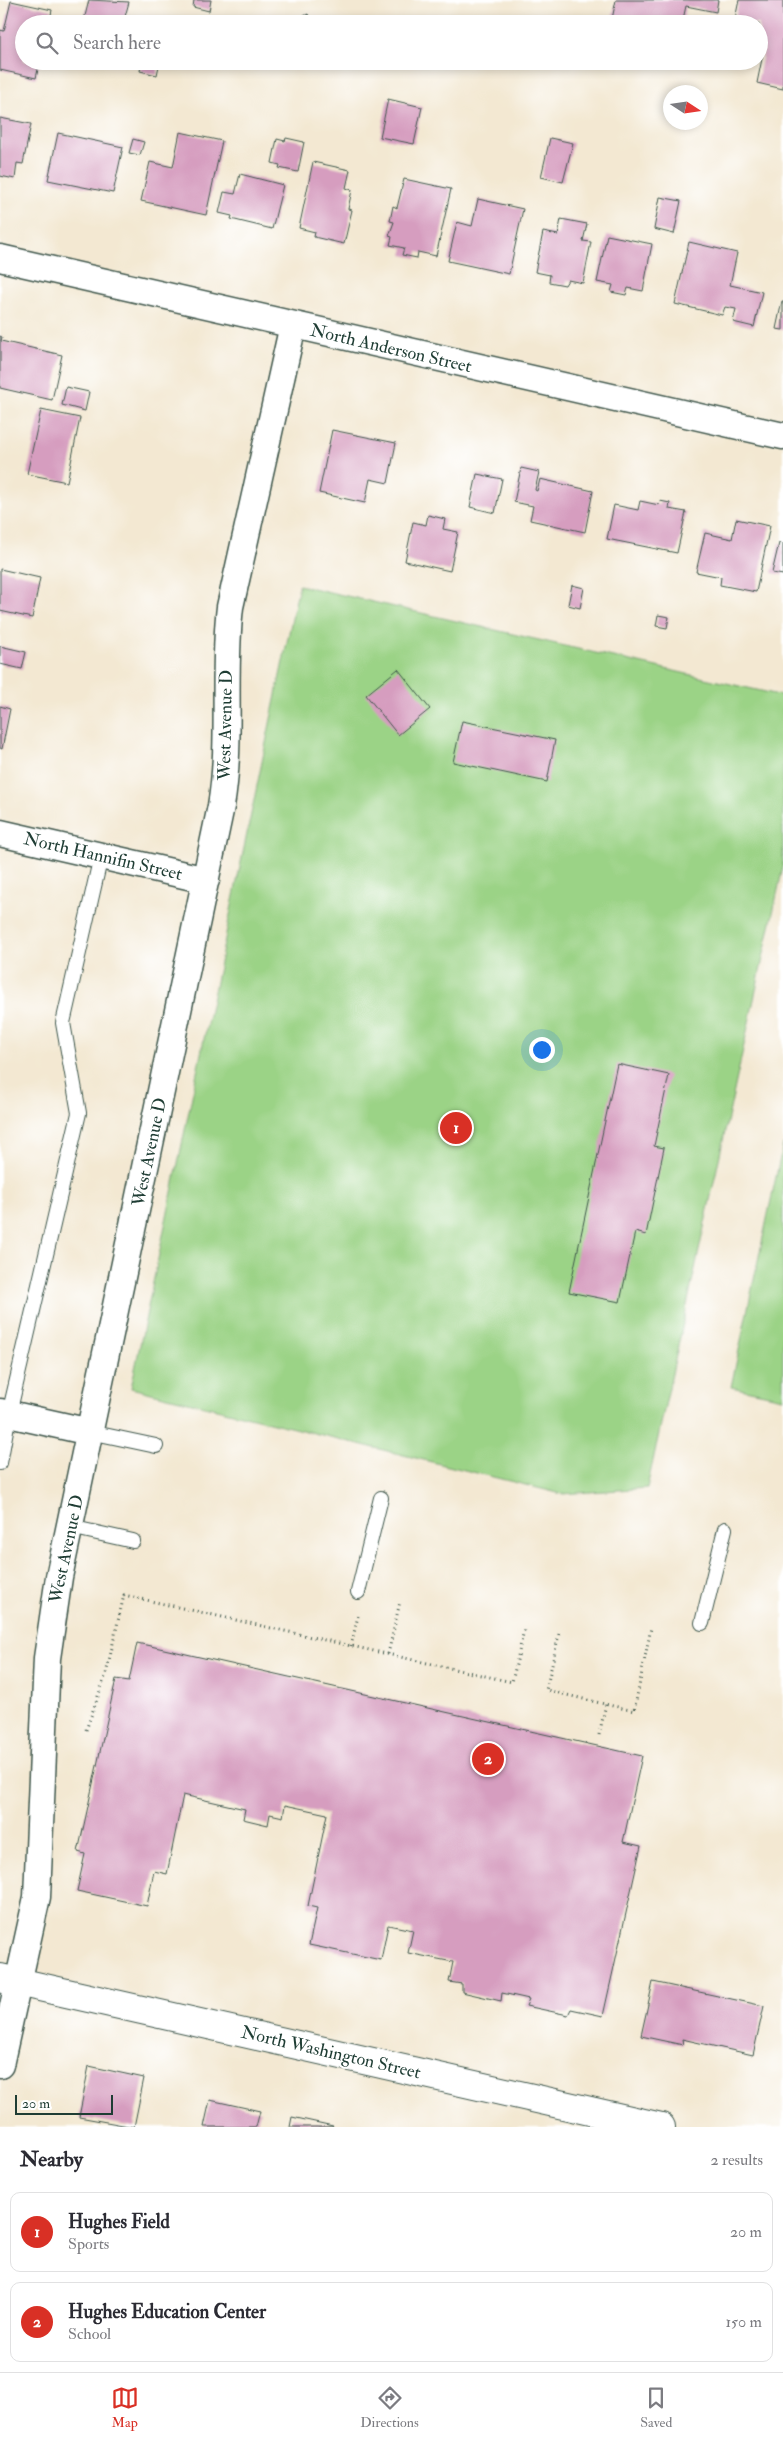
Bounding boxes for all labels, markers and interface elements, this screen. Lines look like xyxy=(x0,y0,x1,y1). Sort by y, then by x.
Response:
search box xyxy=(15,15,768,70)
icon: search xyxy=(33,29,61,57)
text: Search here xyxy=(73,31,161,55)
north arrow xyxy=(663,85,708,130)
street label: North Anderson Street xyxy=(308,319,474,378)
street label: West Avenue D xyxy=(213,670,238,781)
street label: North Hannifin Street xyxy=(21,827,185,886)
your location xyxy=(529,1037,555,1063)
street label: West Avenue D xyxy=(127,1096,172,1210)
pin: 1 xyxy=(440,1109,472,1147)
street label: West Avenue D xyxy=(44,1493,89,1607)
pin: 2 xyxy=(472,1740,504,1778)
street label: North Washington Street xyxy=(239,2021,423,2084)
scale bar xyxy=(15,2092,112,2115)
text: 20 m xyxy=(22,2095,50,2112)
text: Nearby xyxy=(20,2146,83,2173)
text: 2 results xyxy=(710,2150,763,2170)
text: Hughes Field xyxy=(68,2210,170,2234)
text: 1 xyxy=(34,2222,40,2242)
text: 20 m xyxy=(730,2222,762,2242)
text: Sports xyxy=(68,2234,109,2254)
text: Hughes Education Center xyxy=(68,2300,266,2324)
text: 2 xyxy=(33,2312,41,2332)
text: 150 m xyxy=(725,2312,762,2332)
text: School xyxy=(68,2324,111,2344)
tab: Map xyxy=(111,2384,139,2431)
tab: Directions xyxy=(360,2384,419,2431)
tab: Saved xyxy=(640,2384,672,2431)

